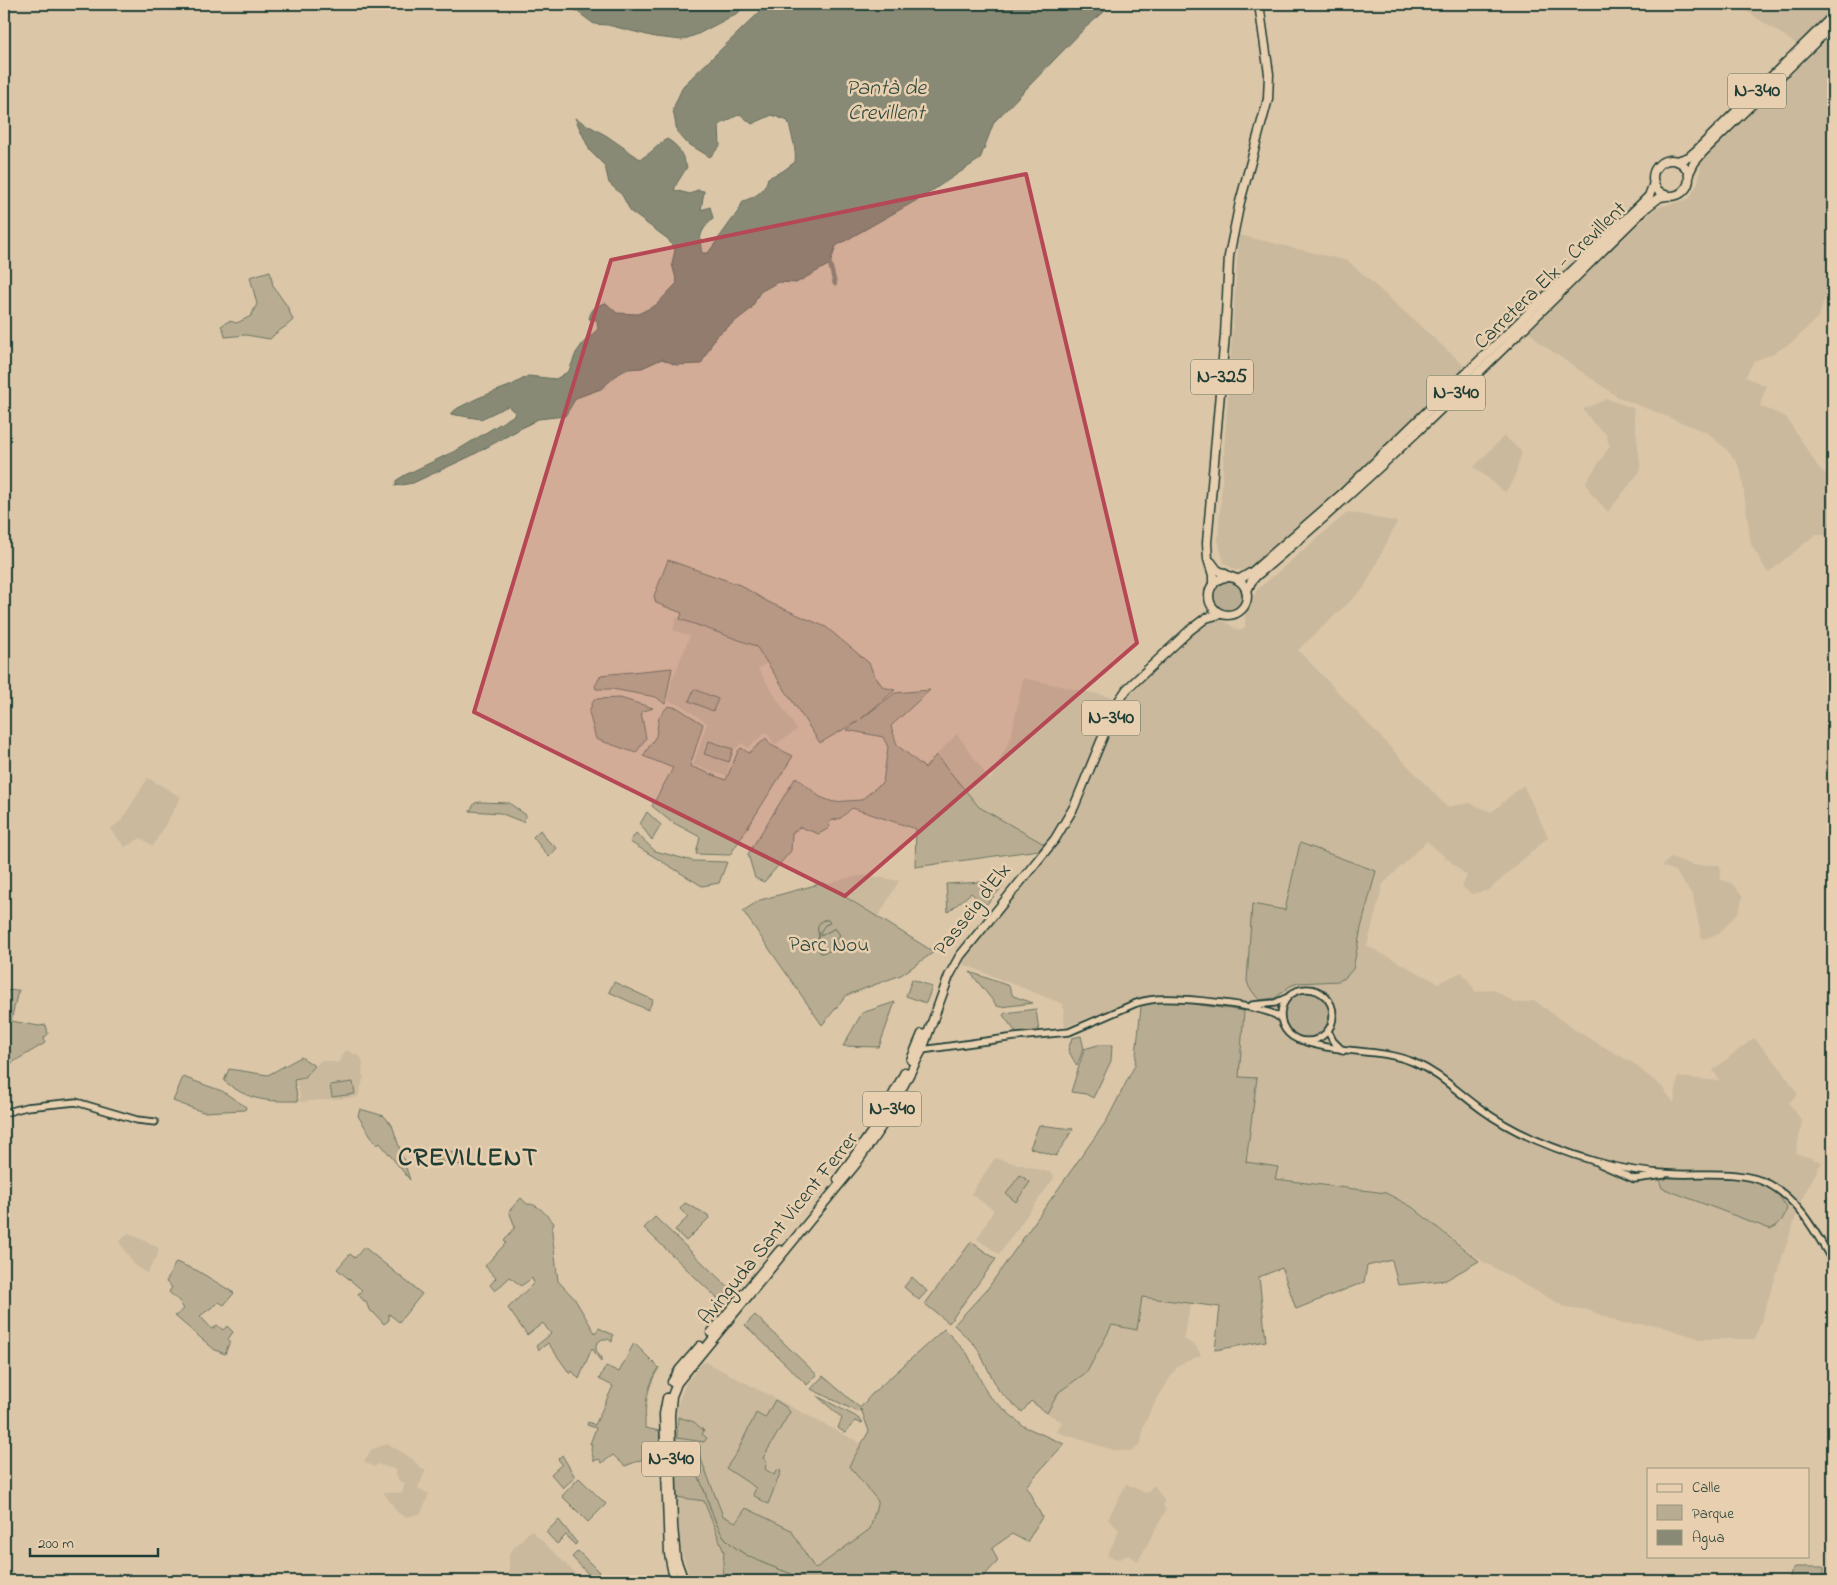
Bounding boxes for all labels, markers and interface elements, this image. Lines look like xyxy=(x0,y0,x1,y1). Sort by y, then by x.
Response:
water label: Pantà de Crevillent xyxy=(846,73,927,130)
road number: N-340 xyxy=(1728,74,1786,108)
street label: Carretera Elx - Crevillent xyxy=(1468,195,1634,357)
road number: N-325 xyxy=(1191,360,1253,394)
road number: N-340 xyxy=(1427,376,1485,410)
road number: N-340 xyxy=(1082,700,1140,736)
street label: Passeig d'Elx xyxy=(927,857,1021,964)
park label: Parc Nou xyxy=(789,931,869,961)
road number: N-340 xyxy=(863,1092,921,1126)
street label: Avinguda Sant Vicent Ferrer xyxy=(692,1126,868,1333)
district label: CREVILLENT xyxy=(398,1140,538,1178)
road number: N-340 xyxy=(642,1442,700,1476)
legend xyxy=(1647,1468,1810,1558)
text: Calle xyxy=(1692,1477,1720,1499)
text: Parque xyxy=(1692,1503,1734,1525)
scale bar xyxy=(30,1525,158,1557)
text: Agua xyxy=(1692,1527,1725,1550)
text: 200 m xyxy=(38,1533,74,1555)

